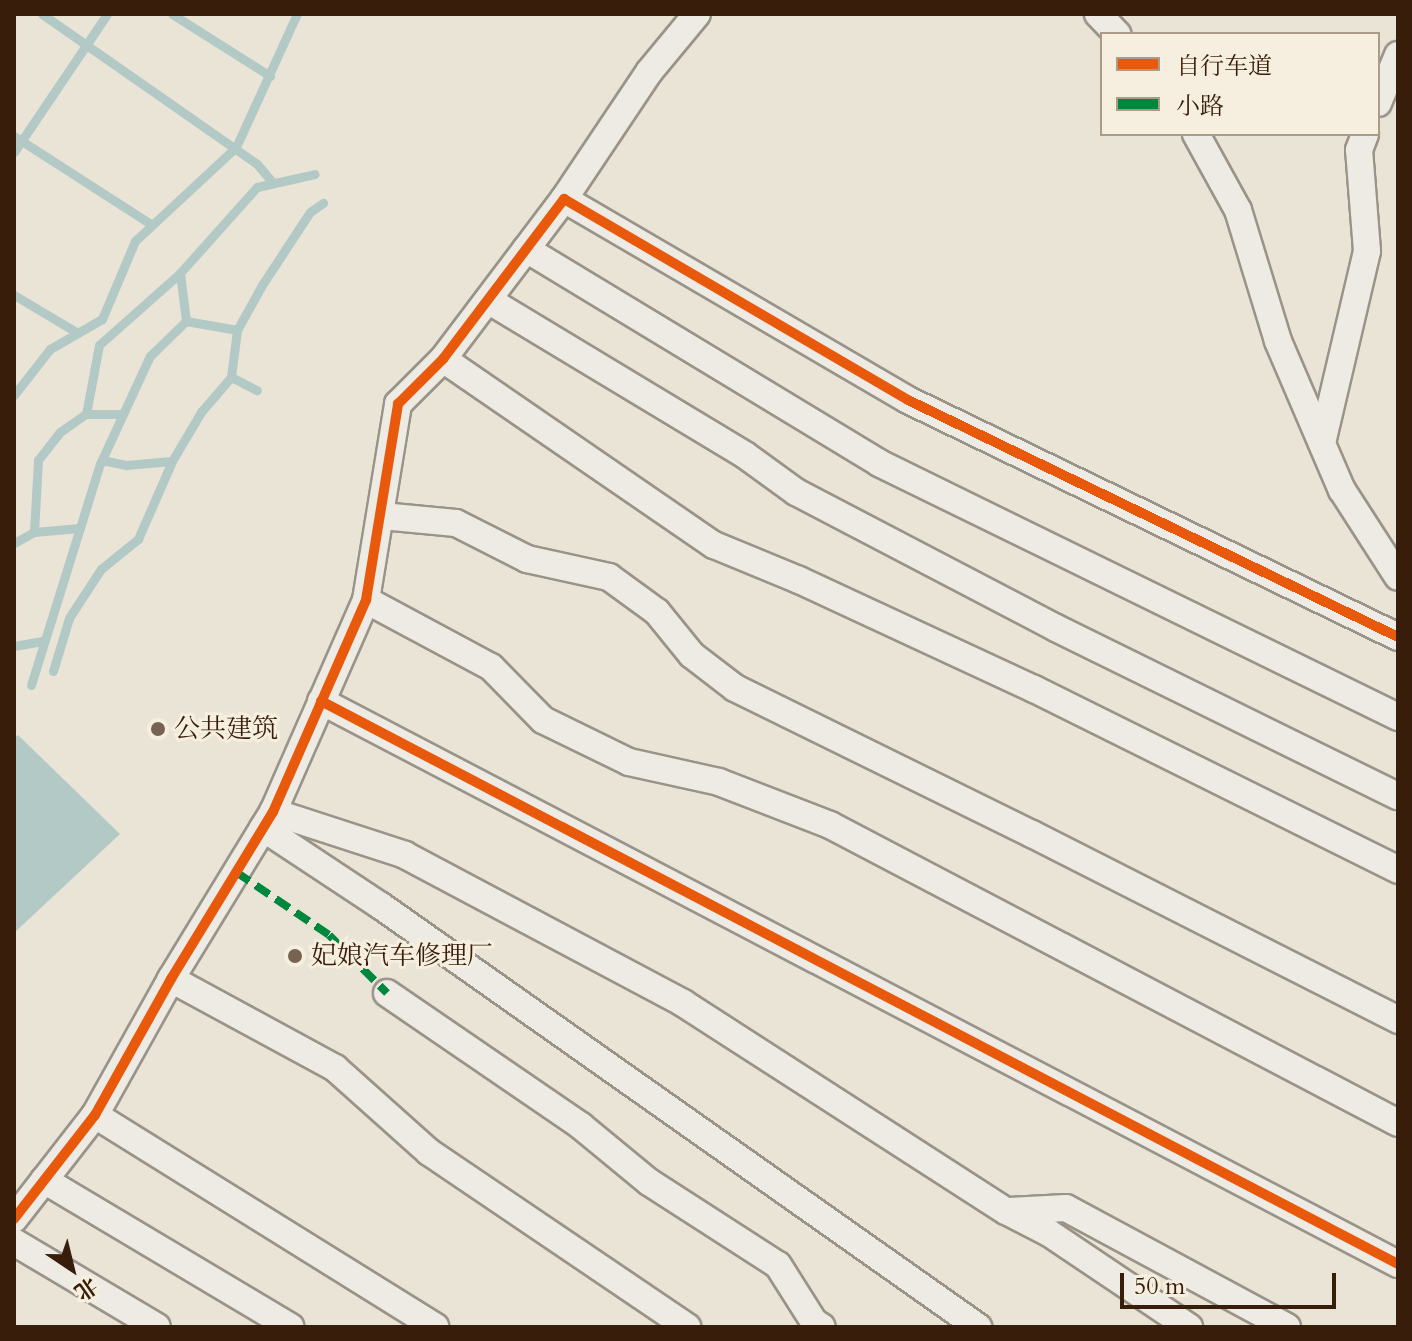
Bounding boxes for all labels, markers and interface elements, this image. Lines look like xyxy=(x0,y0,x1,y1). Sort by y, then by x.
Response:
legend xyxy=(1100,32,1380,136)
text: 自行车道 xyxy=(1176,50,1272,83)
text: 小路 xyxy=(1176,90,1224,123)
place label: 公共建筑 xyxy=(174,713,278,745)
marker: 公共建筑 xyxy=(149,720,167,738)
place label: 妃娘汽车修理厂 xyxy=(311,940,493,972)
marker: 妃娘汽车修理厂 xyxy=(286,947,304,965)
north arrow xyxy=(32,1229,112,1309)
scale bar xyxy=(1124,1257,1340,1307)
text: 北 xyxy=(68,1270,103,1307)
text: 50 m xyxy=(1134,1270,1185,1303)

